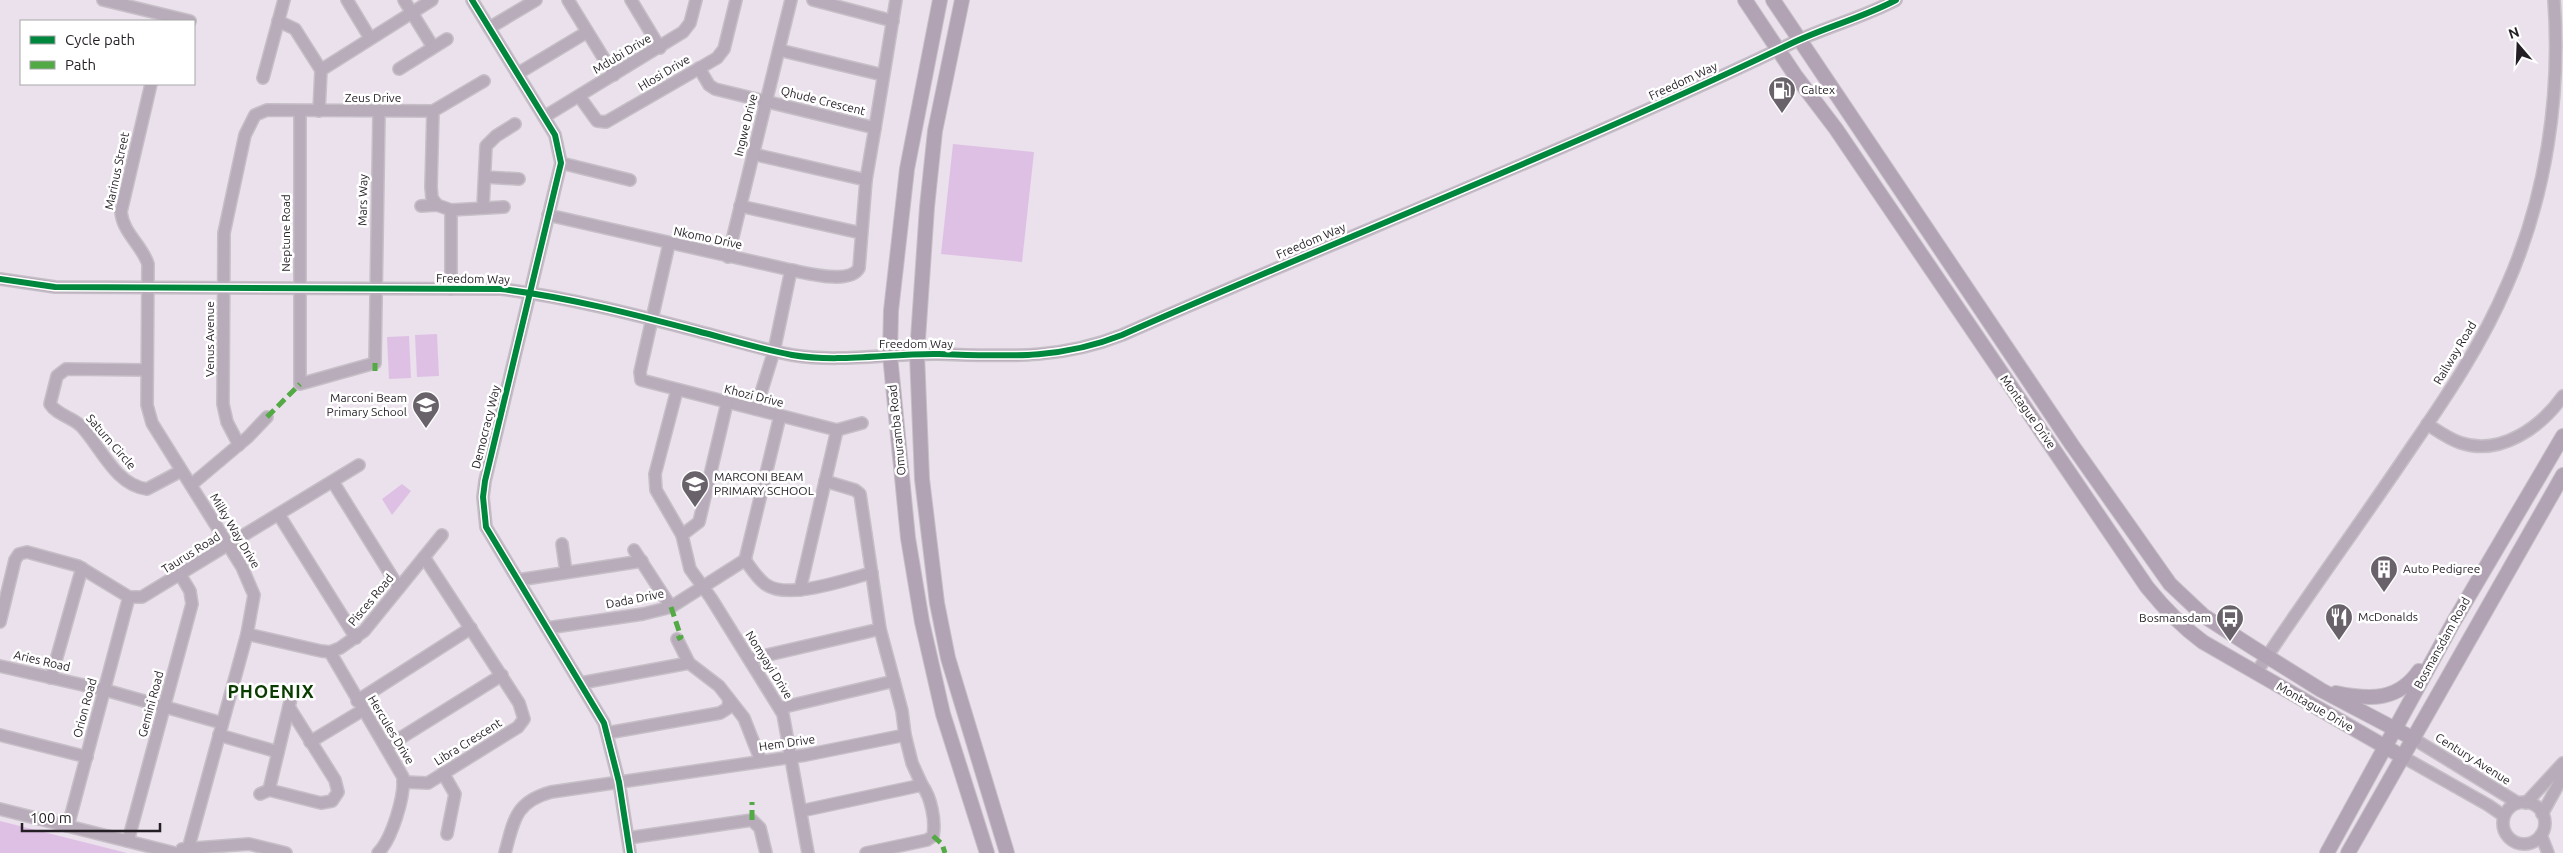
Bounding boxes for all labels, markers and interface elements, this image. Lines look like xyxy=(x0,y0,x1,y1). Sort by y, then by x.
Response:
legend xyxy=(20,20,195,85)
north arrow xyxy=(2493,20,2543,70)
text: N xyxy=(2506,23,2521,42)
text: Cycle path xyxy=(65,31,135,48)
street label: Mdubi Drive xyxy=(590,31,653,76)
street label: Hlosi Drive xyxy=(636,52,692,93)
text: Path xyxy=(65,56,96,73)
street label: Freedom Way xyxy=(1647,59,1719,102)
fuel station icon: Caltex xyxy=(1767,75,1797,114)
place label: Caltex xyxy=(1801,83,1835,96)
street label: Qhude Crescent xyxy=(779,84,867,117)
street label: Zeus Drive xyxy=(345,91,401,104)
street label: Ingwe Drive xyxy=(731,92,760,157)
street label: Marinus Street xyxy=(102,131,131,211)
street label: Mars Way xyxy=(356,174,369,226)
street label: Neptune Road xyxy=(279,194,292,272)
street label: Freedom Way xyxy=(1274,220,1348,261)
street label: Nkomo Drive xyxy=(673,224,744,251)
street label: Freedom Way xyxy=(436,271,510,286)
street label: Venus Avenue xyxy=(203,301,216,377)
street label: Railway Road xyxy=(2431,319,2479,387)
street label: Freedom Way xyxy=(879,337,953,350)
street label: Montague Drive xyxy=(1998,372,2059,451)
street label: Khozi Drive xyxy=(723,382,785,409)
street label: Democracy Way xyxy=(469,383,502,470)
street label: Omuramba Road xyxy=(885,384,908,476)
school or university icon: Marconi Beam Primary School xyxy=(411,390,441,429)
place label: Marconi Beam Primary School xyxy=(327,391,407,418)
street label: Saturn Circle xyxy=(84,412,139,472)
school or university icon: MARCONI BEAM PRIMARY SCHOOL xyxy=(680,469,710,508)
place label: MARCONI BEAM PRIMARY SCHOOL xyxy=(714,470,814,497)
street label: Milky Way Drive xyxy=(208,491,263,571)
street label: Taurus Road xyxy=(159,530,222,576)
building icon: Auto Pedigree xyxy=(2369,554,2399,593)
place label: Auto Pedigree xyxy=(2403,562,2480,575)
street label: Pisces Road xyxy=(345,571,396,628)
street label: Dada Drive xyxy=(605,587,665,611)
street label: Bosmansdam Road xyxy=(2411,595,2472,691)
restaurant icon: McDonalds xyxy=(2324,602,2354,641)
bus stop icon: Bosmansdam xyxy=(2215,603,2245,642)
place label: McDonalds xyxy=(2358,610,2418,623)
place label: Bosmansdam xyxy=(2139,611,2211,624)
street label: Nomyayi Drive xyxy=(743,628,796,701)
street label: Aries Road xyxy=(13,648,72,673)
street label: Gemini Road xyxy=(135,669,166,738)
street label: Orion Road xyxy=(70,677,99,739)
street label: Montague Drive xyxy=(2274,679,2356,734)
district label: PHOENIX xyxy=(227,681,315,701)
street label: Hercules Drive xyxy=(366,693,417,767)
street label: Libra Crescent xyxy=(432,716,504,767)
street label: Century Avenue xyxy=(2433,730,2513,787)
street label: Hem Drive xyxy=(758,732,816,753)
scale bar xyxy=(22,800,160,832)
text: 100 m xyxy=(30,809,72,826)

